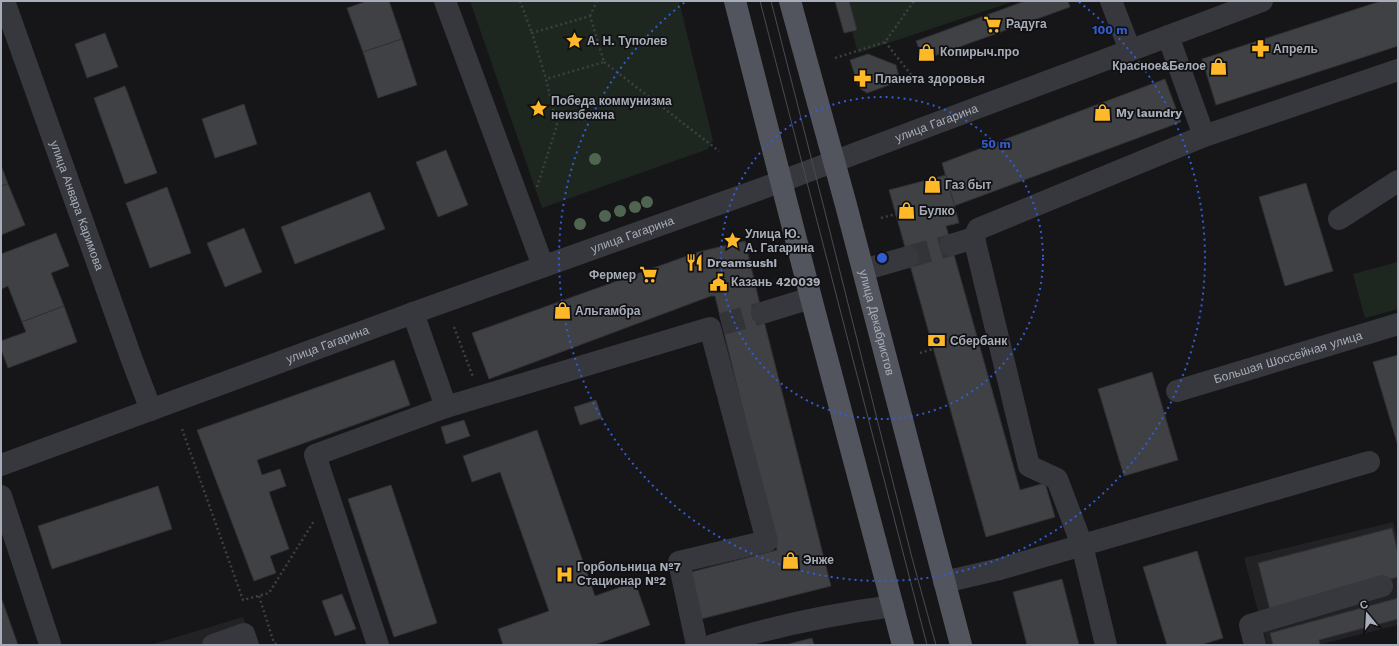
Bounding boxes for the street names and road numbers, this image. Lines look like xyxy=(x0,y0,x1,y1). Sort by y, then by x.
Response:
street label: улица Гагарина xyxy=(893,101,980,145)
street label: улица Анвара Каримова xyxy=(47,138,107,273)
street label: улица Гагарина xyxy=(589,213,676,256)
street label: улица Декабристов xyxy=(856,268,897,377)
street label: улица Гагарина xyxy=(284,323,371,366)
street label: Большая Шоссейная улица xyxy=(1212,328,1364,386)

